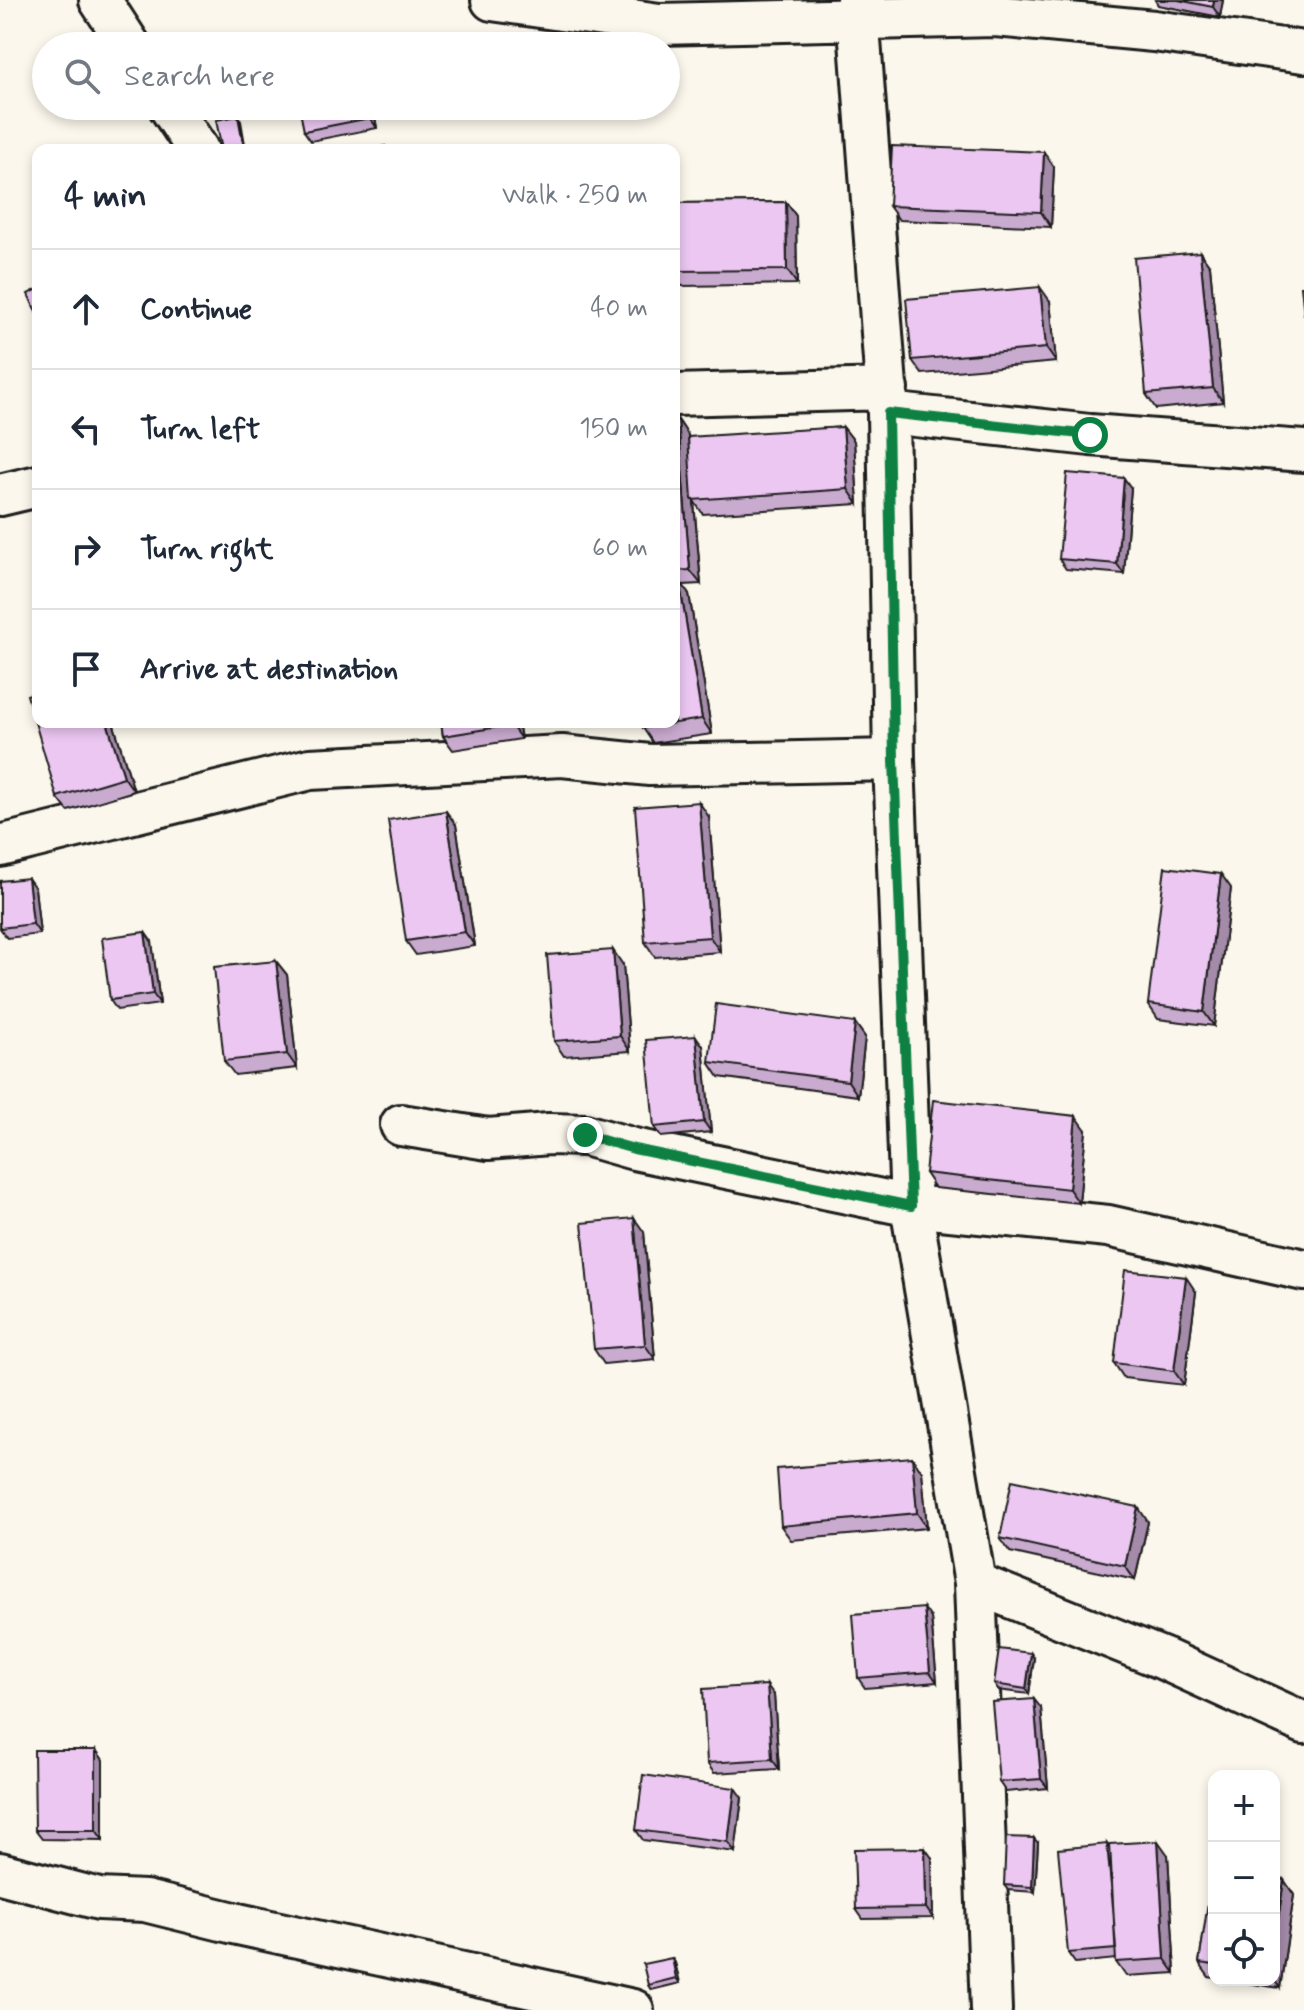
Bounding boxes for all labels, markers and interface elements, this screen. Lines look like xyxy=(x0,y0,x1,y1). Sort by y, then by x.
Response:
search box xyxy=(32,32,680,120)
icon: search xyxy=(60,54,104,98)
text: Search here xyxy=(124,57,275,96)
text: 4 min xyxy=(64,174,147,219)
text: Walk · 250 m xyxy=(502,179,648,213)
icon: ahead xyxy=(64,287,108,331)
text: Continue xyxy=(140,290,252,329)
text: 40 m xyxy=(590,292,648,326)
icon: left xyxy=(64,407,108,451)
text: Turn left xyxy=(140,410,260,449)
text: 150 m xyxy=(579,412,648,446)
route start xyxy=(1072,417,1108,453)
icon: right xyxy=(64,527,108,571)
text: Turn right xyxy=(140,530,273,569)
text: 60 m xyxy=(592,532,648,566)
icon: arrive xyxy=(64,647,108,691)
text: Arrive at destination xyxy=(140,650,398,689)
route end xyxy=(567,1117,603,1153)
map controls xyxy=(1208,1770,1280,1986)
button: + xyxy=(1208,1770,1280,1842)
button: − xyxy=(1208,1842,1280,1914)
button: locate xyxy=(1208,1914,1280,1986)

